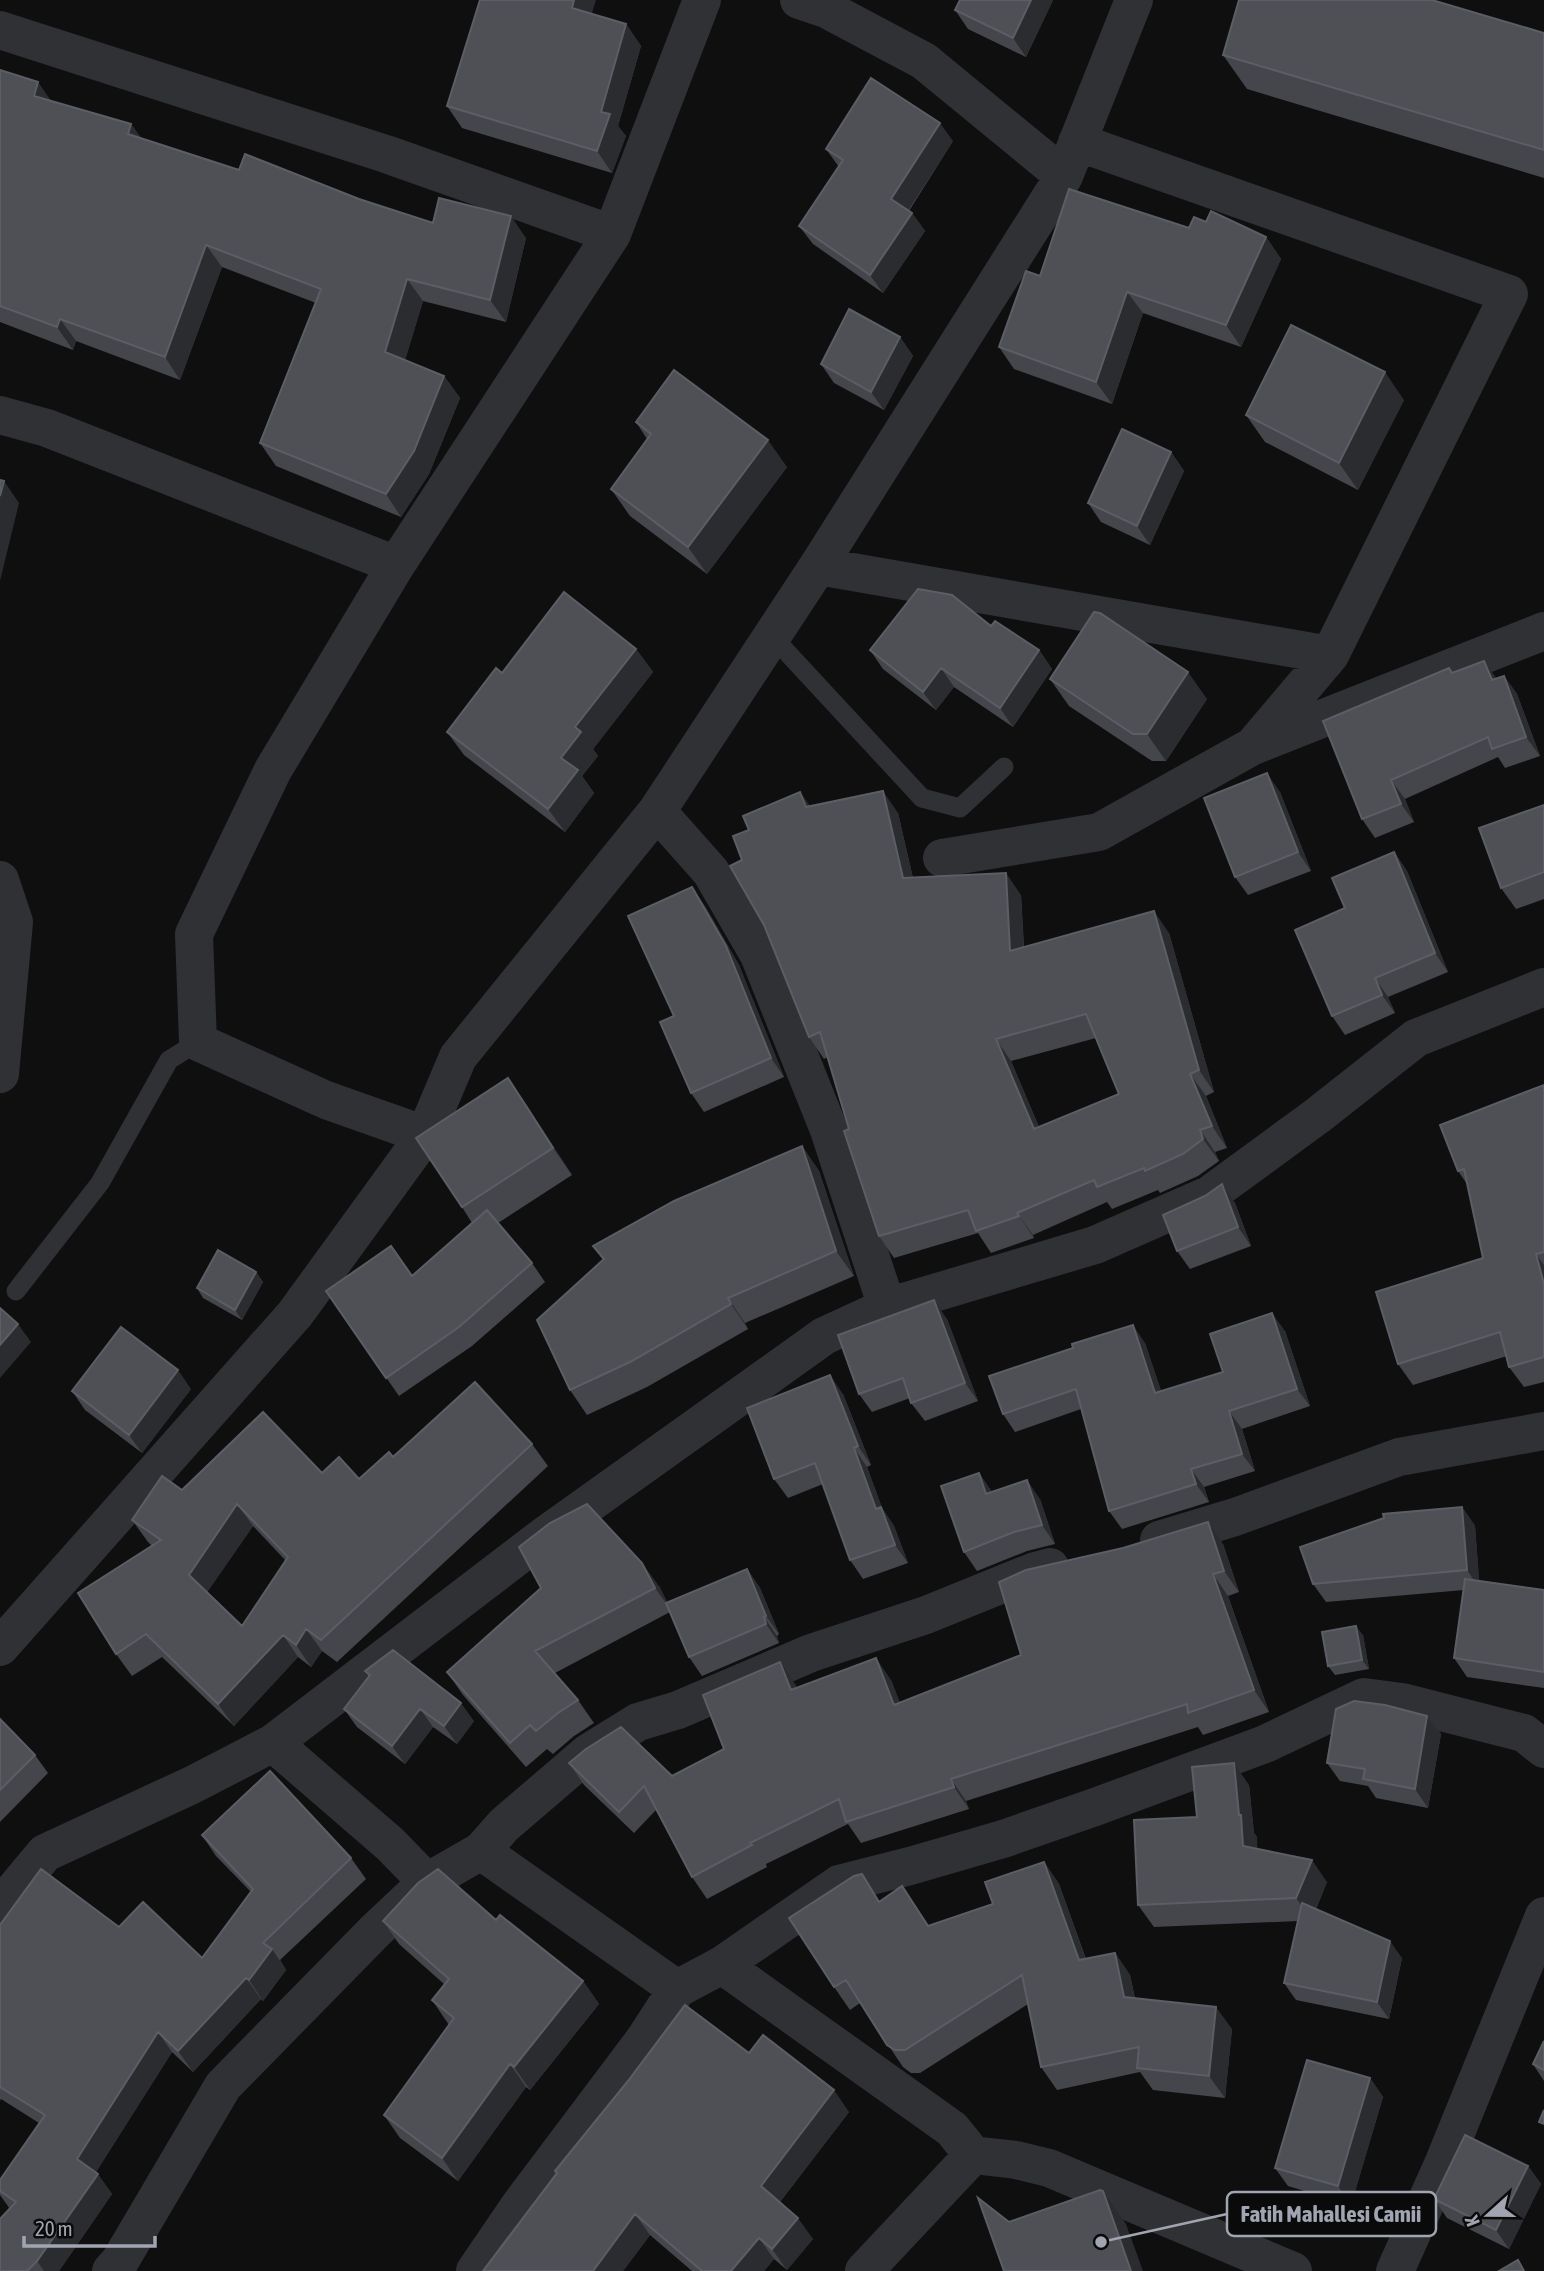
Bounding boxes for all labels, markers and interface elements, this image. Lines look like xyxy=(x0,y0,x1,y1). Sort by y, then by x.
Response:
north arrow xyxy=(1453,2180,1523,2250)
callout: Fatih Mahallesi Camii xyxy=(1227,2192,1436,2236)
text: Fatih Mahallesi Camii xyxy=(1241,2201,1421,2227)
scale bar xyxy=(24,2204,156,2248)
text: K xyxy=(1460,2212,1484,2229)
text: 20 m xyxy=(35,2216,73,2240)

